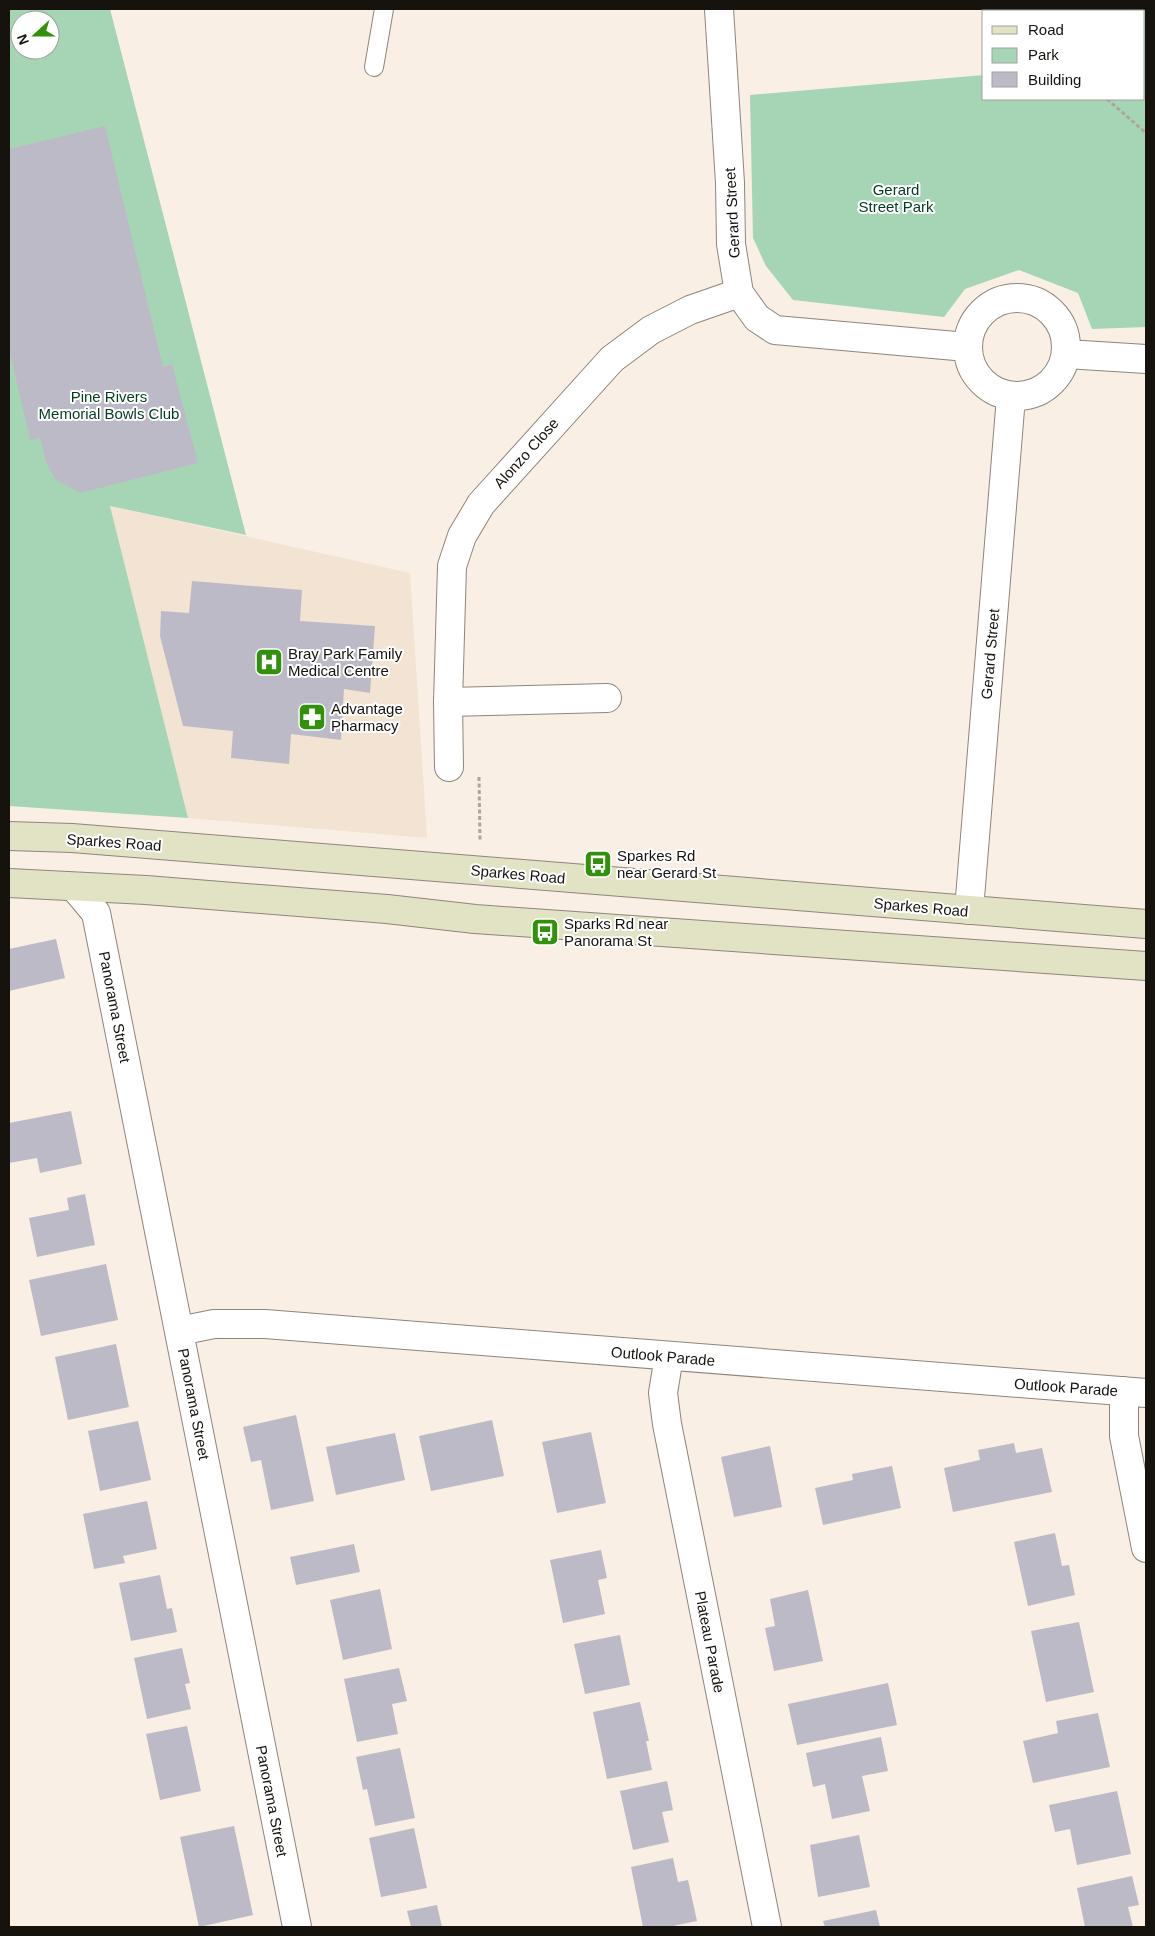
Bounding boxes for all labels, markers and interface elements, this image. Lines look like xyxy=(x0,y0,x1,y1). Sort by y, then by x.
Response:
north arrow xyxy=(10,10,60,60)
legend xyxy=(982,10,1145,100)
text: Road xyxy=(1028,21,1064,38)
text: N xyxy=(14,32,32,47)
text: Park xyxy=(1028,46,1059,63)
text: Building xyxy=(1028,71,1081,88)
street label: Gerard Street xyxy=(721,166,743,259)
park label: Gerard Street Park xyxy=(858,181,934,215)
park label: Pine Rivers Memorial Bowls Club xyxy=(39,388,179,422)
street label: Alonzo Close xyxy=(490,414,562,492)
street label: Gerard Street xyxy=(978,607,1003,700)
place label: Bray Park Family Medical Centre xyxy=(288,645,403,679)
hospital icon: Bray Park Family Medical Centre xyxy=(254,647,284,677)
place label: Advantage Pharmacy xyxy=(331,700,403,734)
pharmacy icon: Advantage Pharmacy xyxy=(297,702,327,732)
street label: Sparkes Road xyxy=(66,830,162,854)
place label: Sparkes Rd near Gerard St xyxy=(617,847,717,881)
bus stop icon: Sparkes Rd near Gerard St xyxy=(583,849,613,879)
street label: Sparkes Road xyxy=(470,861,566,887)
street label: Sparkes Road xyxy=(873,894,969,920)
place label: Sparks Rd near Panorama St xyxy=(564,915,668,949)
bus stop icon: Sparks Rd near Panorama St xyxy=(530,917,560,947)
street label: Panorama Street xyxy=(96,950,134,1065)
street label: Outlook Parade xyxy=(610,1343,716,1369)
street label: Panorama Street xyxy=(175,1347,213,1462)
street label: Outlook Parade xyxy=(1013,1375,1119,1399)
street label: Plateau Parade xyxy=(692,1590,728,1694)
street label: Panorama Street xyxy=(253,1744,291,1859)

